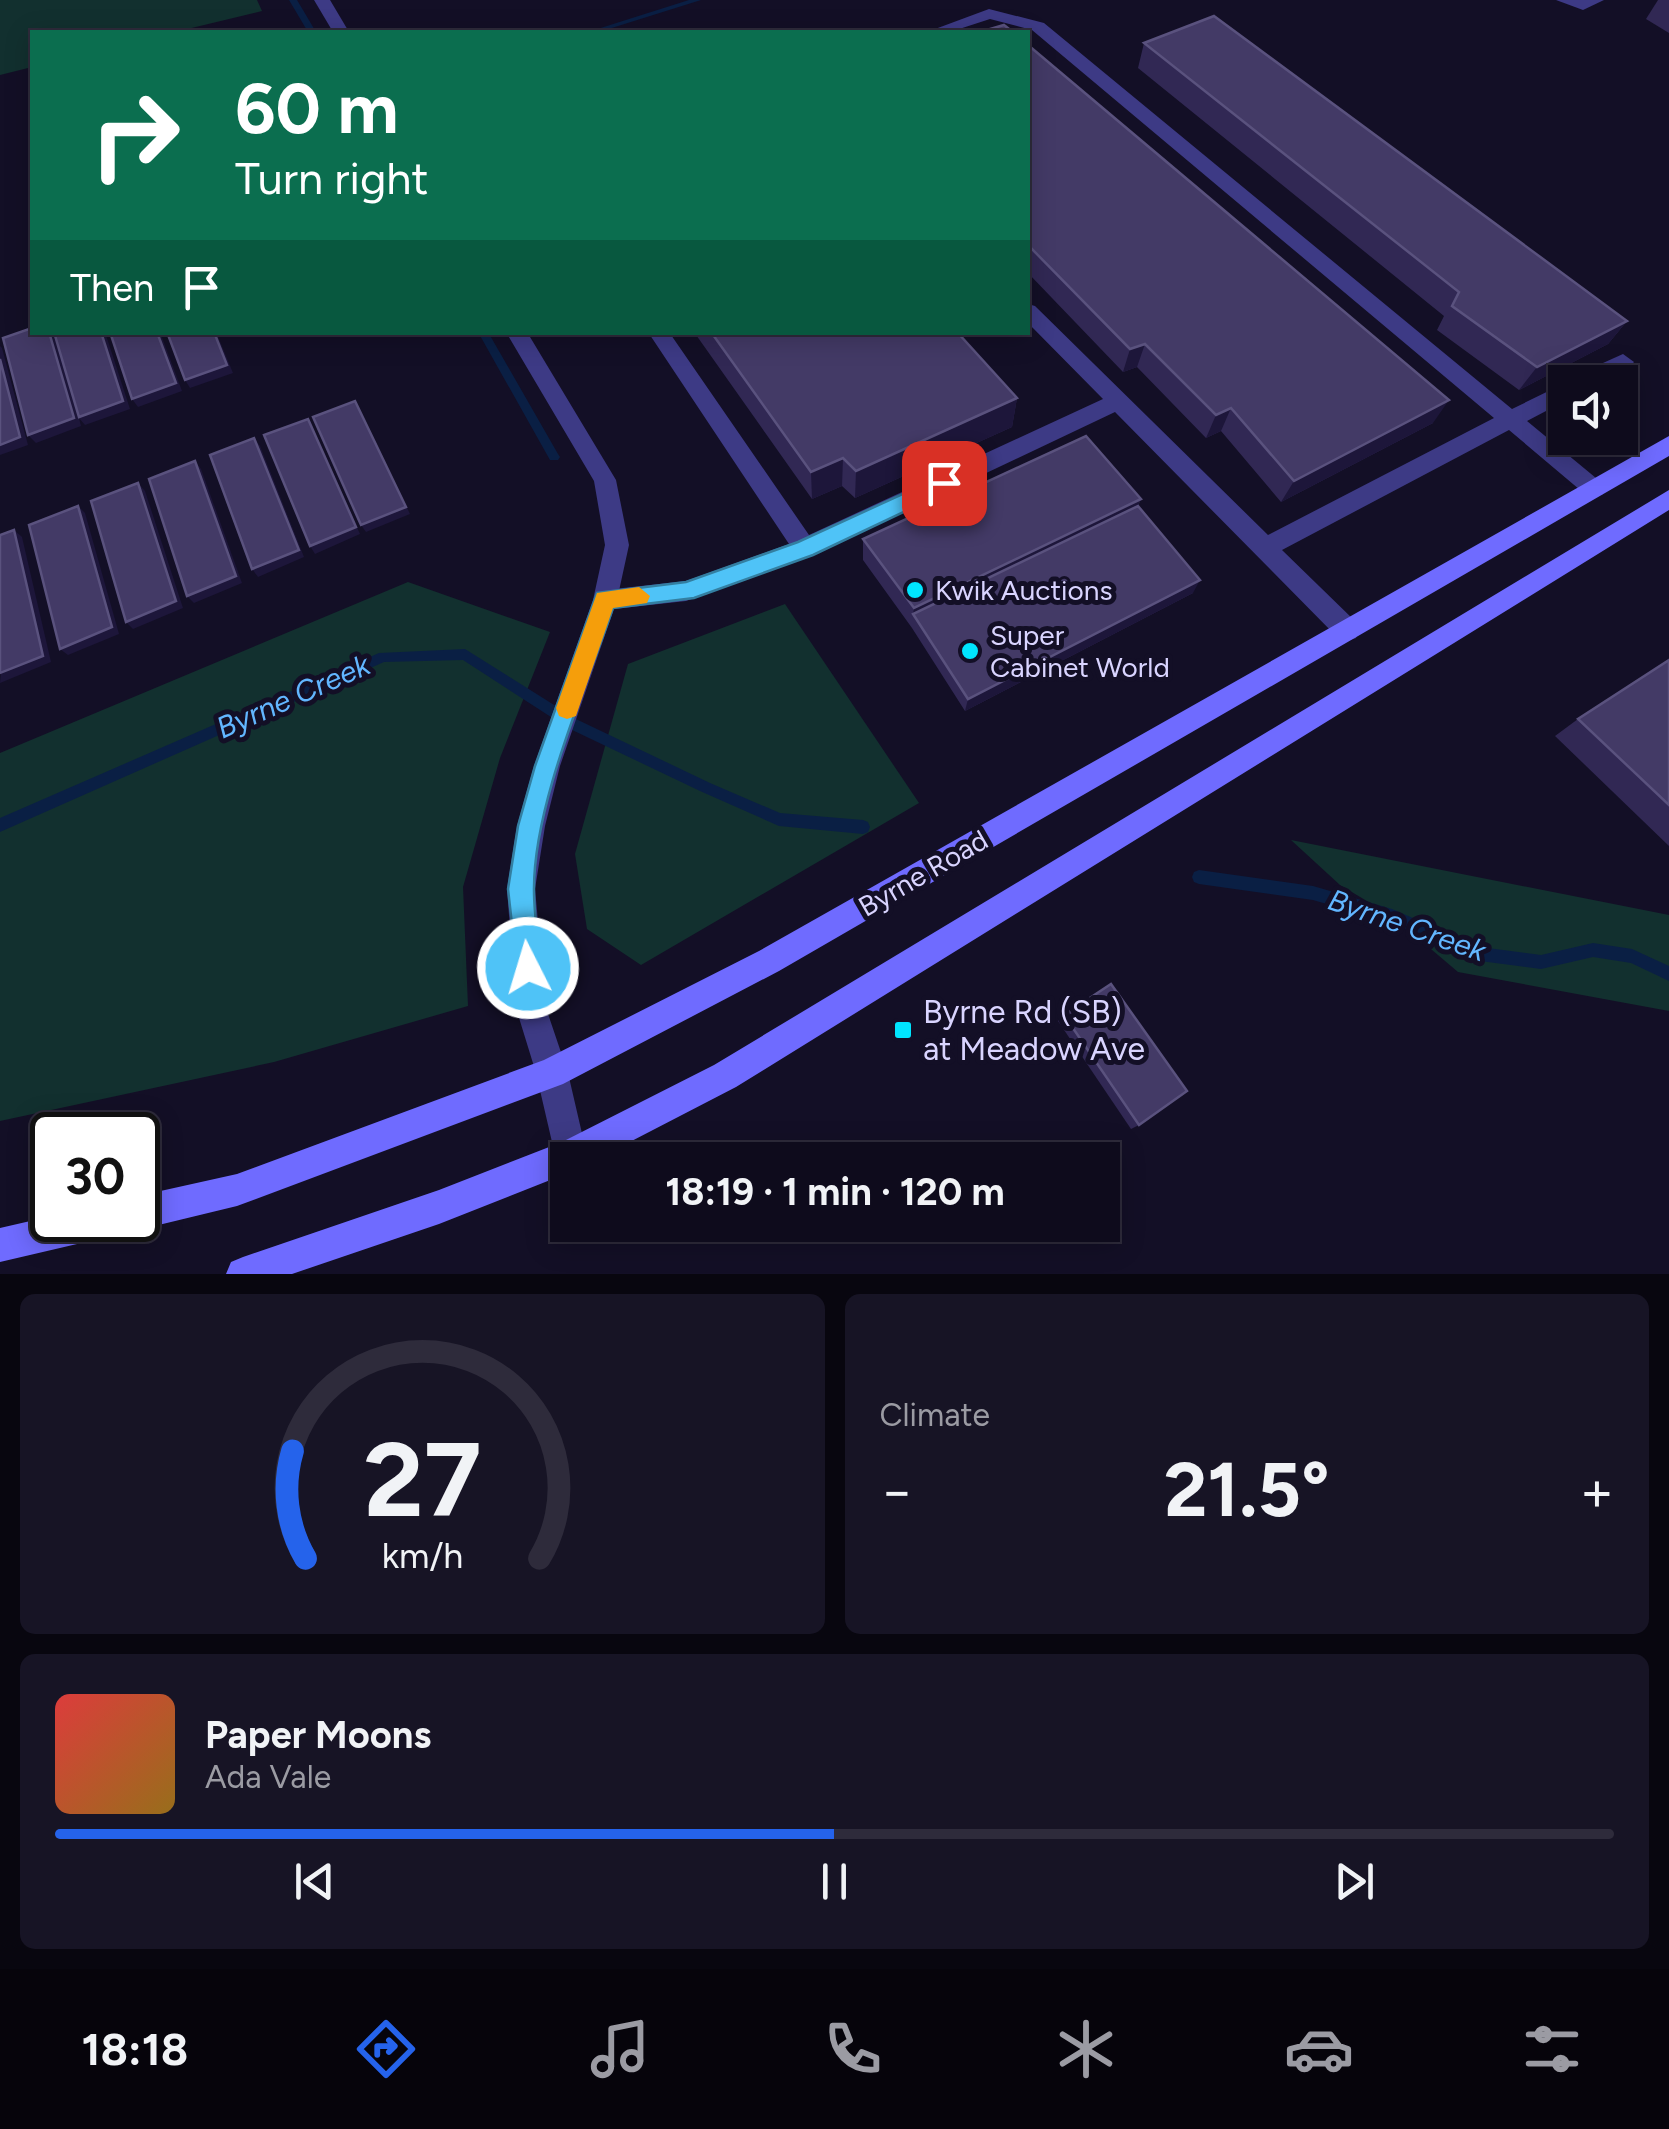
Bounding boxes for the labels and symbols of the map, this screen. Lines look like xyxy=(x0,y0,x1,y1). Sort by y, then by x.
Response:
pin xyxy=(902,441,987,526)
place label: Kwik Auctions xyxy=(935,573,1113,607)
marker: Kwik Auctions xyxy=(904,579,926,601)
place label: Super Cabinet World xyxy=(990,618,1170,684)
marker: Super Cabinet World xyxy=(959,640,981,662)
water label: Byrne Creek xyxy=(211,645,377,746)
street label: Byrne Road xyxy=(852,822,994,924)
water label: Byrne Creek xyxy=(1323,881,1492,970)
position arrow xyxy=(476,916,580,1020)
place label: Byrne Rd (SB) at Meadow Ave xyxy=(923,993,1145,1068)
marker: Byrne Rd (SB) at Meadow Ave xyxy=(892,1019,914,1041)
speed limit sign: 30 xyxy=(30,1112,160,1242)

